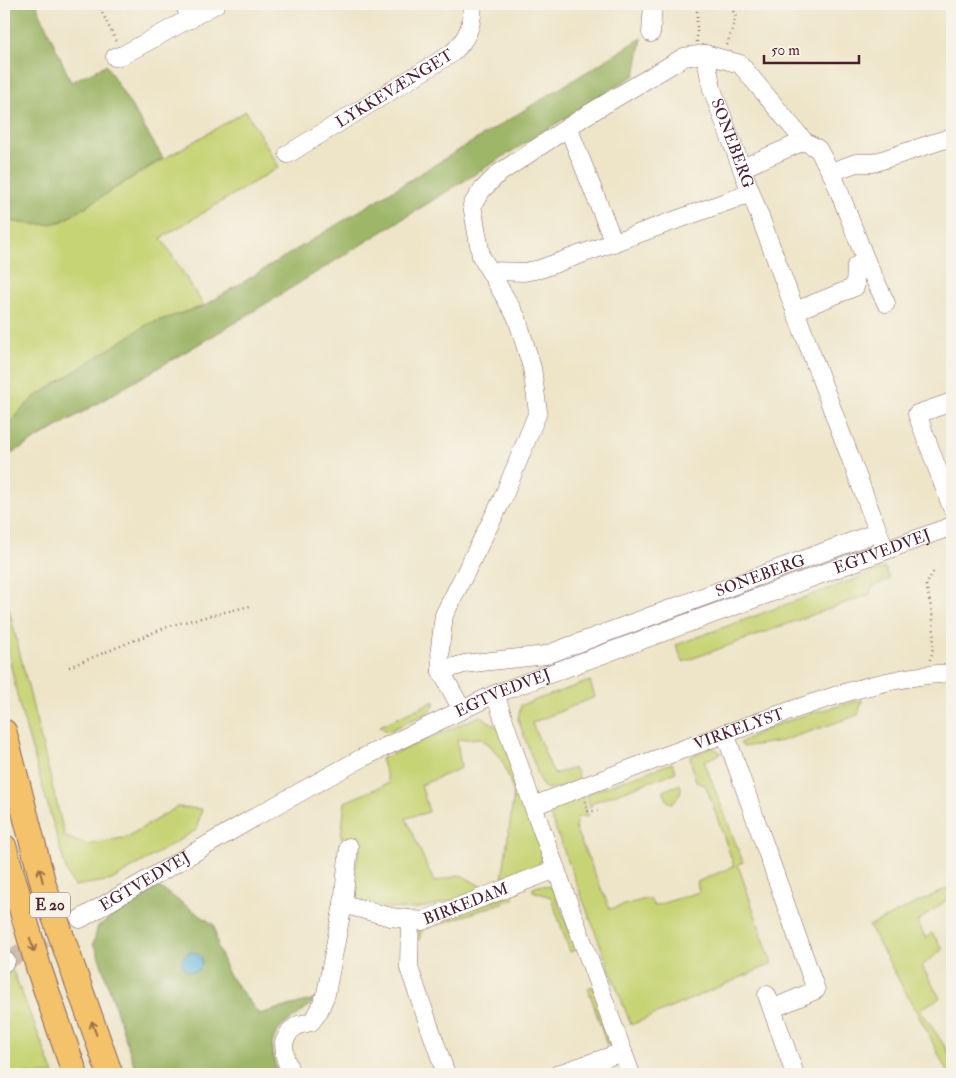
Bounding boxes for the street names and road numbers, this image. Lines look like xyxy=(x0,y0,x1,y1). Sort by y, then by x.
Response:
street label: LYKKEVÆNGET xyxy=(332,45,457,132)
street label: SONEBERG xyxy=(707,96,758,191)
street label: EGTVEDVEJ xyxy=(831,525,934,579)
street label: SONEBERG xyxy=(713,550,808,601)
street label: EGTVEDVEJ xyxy=(452,664,554,722)
street label: VIRKELYST xyxy=(691,704,787,754)
street label: EGTVEDVEJ xyxy=(96,847,195,915)
street label: BIRKEDAM xyxy=(420,878,511,930)
road number: E 20 xyxy=(30,892,70,918)

